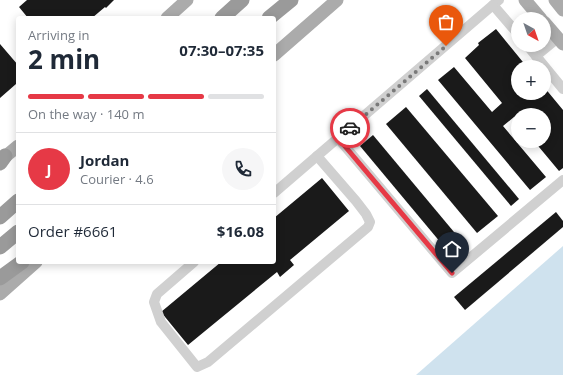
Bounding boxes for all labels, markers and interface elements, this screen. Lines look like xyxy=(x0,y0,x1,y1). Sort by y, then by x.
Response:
pin xyxy=(429,5,463,46)
icon: bag xyxy=(435,11,457,33)
north arrow xyxy=(511,12,551,52)
map controls xyxy=(511,12,551,148)
text: Arriving in xyxy=(28,26,90,44)
text: 07:30–07:35 xyxy=(179,40,264,60)
text: 2 min xyxy=(28,41,100,77)
button: + xyxy=(511,60,551,100)
text: On the way · 140 m xyxy=(28,105,144,123)
courier xyxy=(330,108,370,148)
button: − xyxy=(511,108,551,148)
icon: car xyxy=(339,117,361,139)
button: phone xyxy=(222,148,264,190)
text: Jordan xyxy=(80,150,129,170)
text: J xyxy=(47,159,51,179)
text: Courier · 4.6 xyxy=(80,170,154,188)
text: Order #6661 xyxy=(28,221,117,241)
text: $16.08 xyxy=(217,221,264,241)
pin xyxy=(435,232,469,273)
icon: home xyxy=(441,238,463,260)

